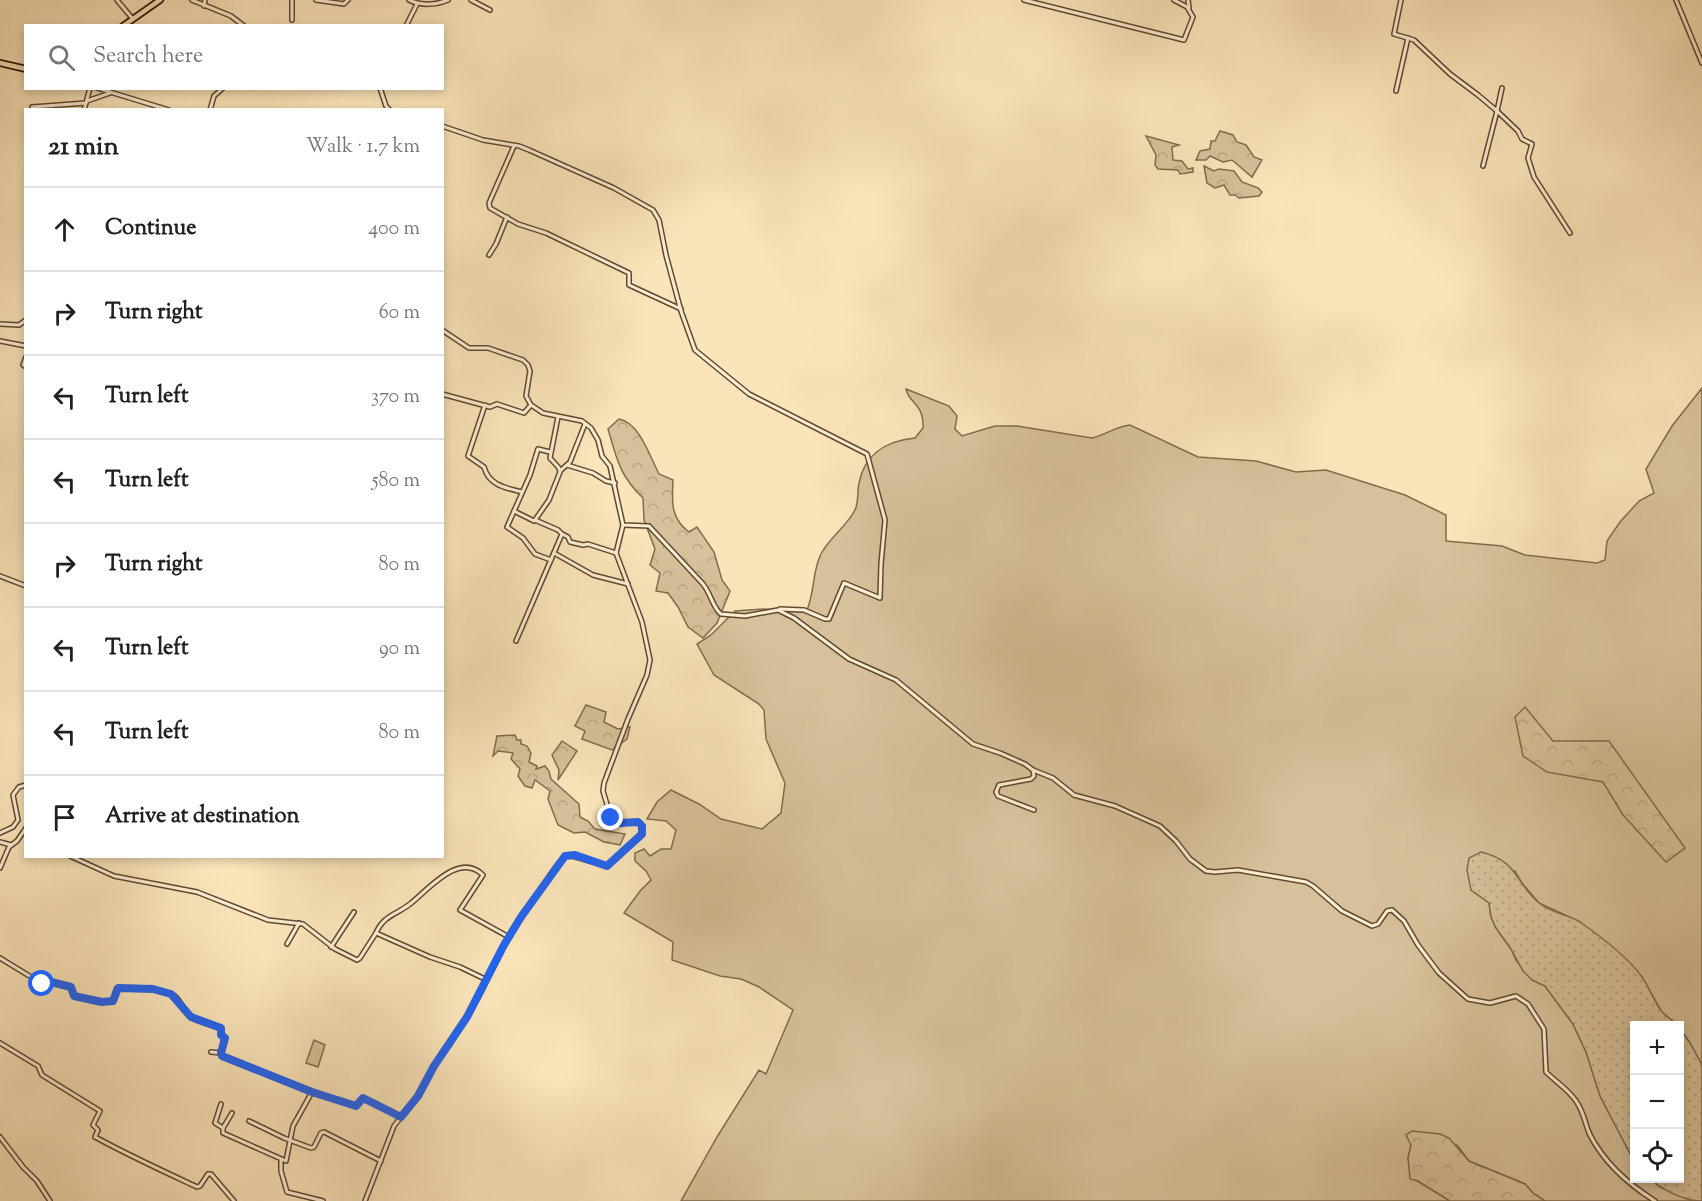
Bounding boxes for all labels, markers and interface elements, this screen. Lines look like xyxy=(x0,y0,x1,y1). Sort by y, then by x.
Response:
search box xyxy=(24,24,444,90)
icon: search xyxy=(45,41,78,74)
text: Search here xyxy=(93,41,203,73)
text: 21 min xyxy=(48,129,119,166)
text: Walk · 1.7 km xyxy=(306,133,420,162)
icon: ahead xyxy=(48,213,81,246)
text: Continue xyxy=(105,213,196,245)
text: 400 m xyxy=(368,215,420,244)
icon: right xyxy=(48,297,81,330)
text: Turn right xyxy=(105,297,202,329)
text: 60 m xyxy=(379,299,420,328)
icon: left xyxy=(48,381,81,414)
text: Turn left xyxy=(105,381,188,413)
text: 370 m xyxy=(371,383,420,412)
icon: left xyxy=(48,465,81,498)
text: Turn left xyxy=(105,465,188,497)
text: 580 m xyxy=(372,467,420,496)
icon: right xyxy=(48,549,81,582)
text: Turn right xyxy=(105,549,202,581)
text: 80 m xyxy=(379,551,420,580)
icon: left xyxy=(48,633,81,666)
text: Turn left xyxy=(105,633,188,665)
text: 90 m xyxy=(379,635,420,664)
icon: left xyxy=(48,717,81,750)
text: Turn left xyxy=(105,717,188,749)
text: 80 m xyxy=(379,719,420,748)
icon: arrive xyxy=(48,801,81,834)
text: Arrive at destination xyxy=(105,801,300,833)
route end xyxy=(597,804,623,830)
route start xyxy=(28,970,54,996)
map controls xyxy=(1630,1021,1684,1183)
button: + xyxy=(1630,1021,1684,1075)
button: − xyxy=(1630,1075,1684,1129)
button: locate xyxy=(1630,1129,1684,1183)

